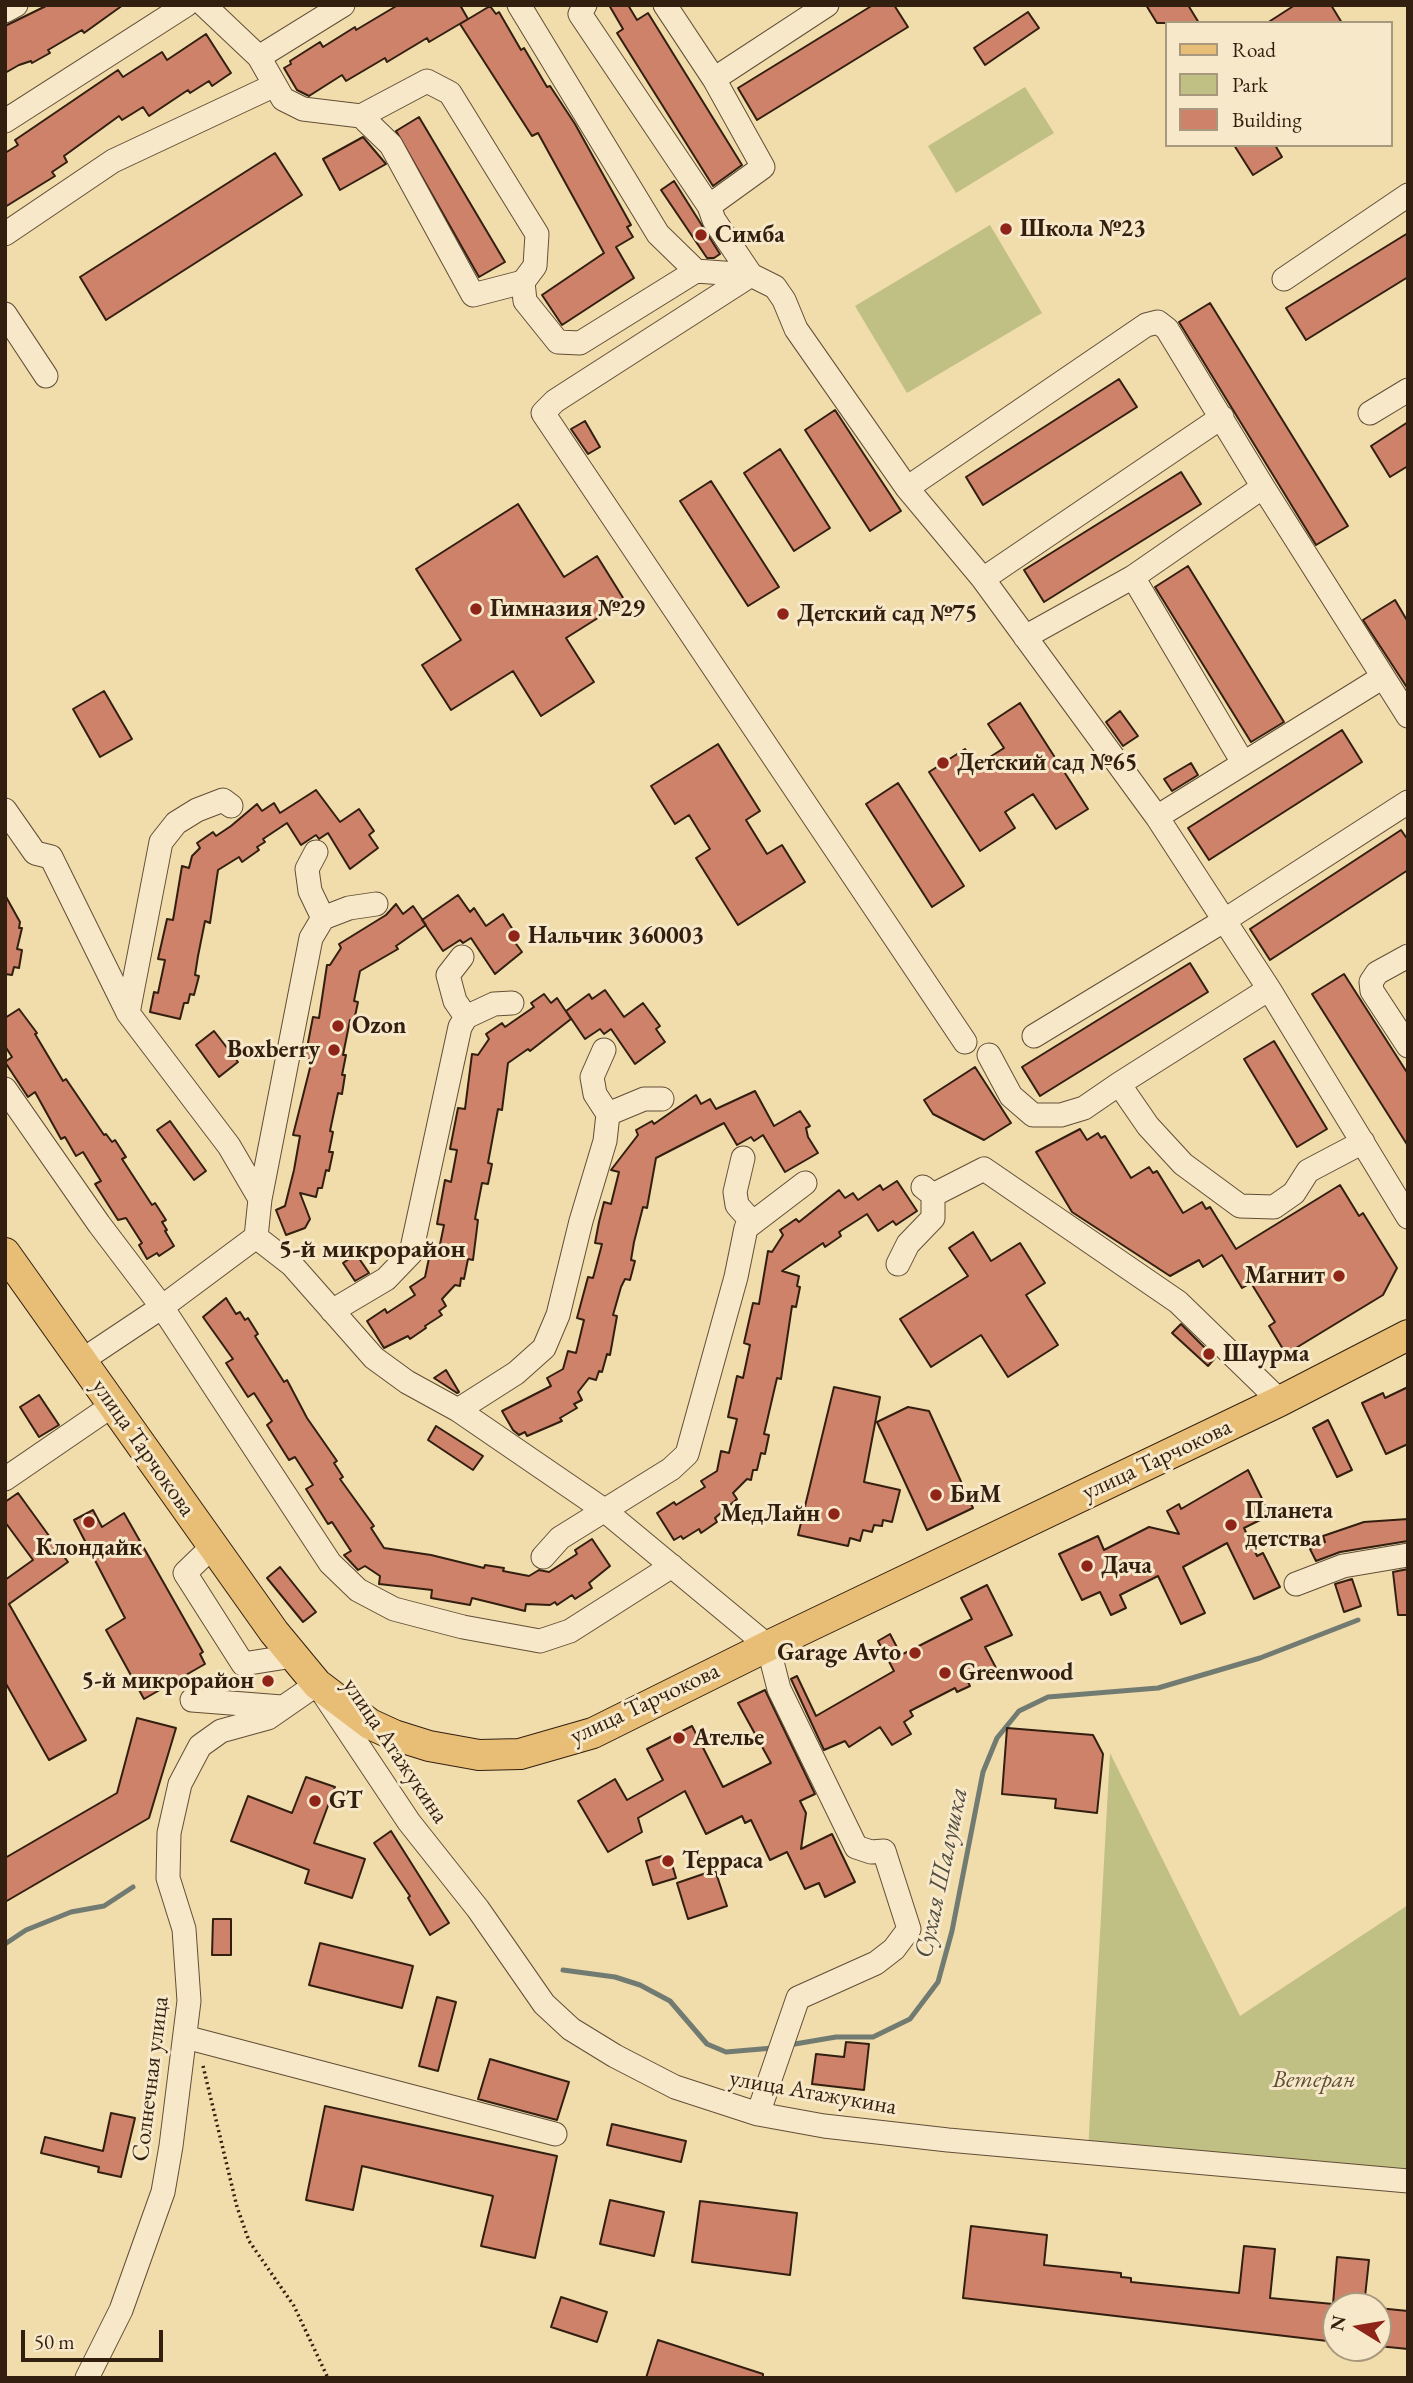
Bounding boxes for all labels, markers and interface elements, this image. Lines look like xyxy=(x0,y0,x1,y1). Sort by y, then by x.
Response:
legend xyxy=(1164,21,1392,147)
text: Road xyxy=(1232,36,1276,63)
text: Park xyxy=(1232,71,1268,98)
text: Building xyxy=(1232,106,1302,133)
place label: Школа №23 xyxy=(1020,215,1146,243)
place label: Симба xyxy=(715,221,785,249)
marker: Школа №23 xyxy=(998,221,1014,237)
marker: Симба xyxy=(693,227,709,243)
place label: Гимназия №29 xyxy=(490,595,645,623)
place label: Детский сад №75 xyxy=(797,600,977,628)
marker: Гимназия №29 xyxy=(468,601,484,617)
marker: Детский сад №75 xyxy=(775,606,791,622)
place label: Детский сад №65 xyxy=(957,749,1137,777)
marker: Детский сад №65 xyxy=(935,755,951,771)
place label: Нальчик 360003 xyxy=(528,922,704,950)
marker: Нальчик 360003 xyxy=(506,928,522,944)
place label: Ozon xyxy=(352,1012,406,1040)
marker: Ozon xyxy=(330,1018,346,1034)
place label: Boxberry xyxy=(227,1036,320,1064)
marker: Boxberry xyxy=(326,1042,342,1058)
district label: 5-й микрорайон xyxy=(279,1234,465,1266)
place label: Магнит xyxy=(1245,1262,1325,1290)
marker: Магнит xyxy=(1331,1268,1347,1284)
place label: Шаурма xyxy=(1223,1340,1309,1368)
marker: Шаурма xyxy=(1201,1346,1217,1362)
street label: улица Тарчокова xyxy=(85,1374,201,1522)
street label: улица Тарчокова xyxy=(1078,1413,1236,1507)
place label: БиМ xyxy=(950,1481,1001,1509)
marker: БиМ xyxy=(928,1487,944,1503)
place label: Планета детства xyxy=(1245,1497,1333,1553)
place label: МедЛайн xyxy=(720,1500,820,1528)
marker: МедЛайн xyxy=(826,1506,842,1522)
marker: Клондайк xyxy=(81,1514,97,1530)
marker: Планета детства xyxy=(1223,1517,1239,1533)
place label: Клондайк xyxy=(36,1534,142,1562)
place label: Дача xyxy=(1101,1552,1152,1580)
marker: Дача xyxy=(1079,1558,1095,1574)
place label: Garage Avto xyxy=(777,1639,901,1667)
marker: Garage Avto xyxy=(907,1645,923,1661)
street label: улица Тарчокова xyxy=(566,1657,724,1751)
place label: Greenwood xyxy=(959,1659,1074,1687)
marker: Greenwood xyxy=(937,1665,953,1681)
place label: 5-й микрорайон xyxy=(81,1667,254,1695)
marker: 5-й микрорайон xyxy=(260,1673,276,1689)
street label: улица Атажукина xyxy=(336,1673,454,1829)
place label: Ателье xyxy=(693,1724,764,1752)
marker: Ателье xyxy=(671,1730,687,1746)
water label: Сухая Шалушка xyxy=(909,1785,975,1961)
place label: GT xyxy=(329,1787,362,1815)
marker: GT xyxy=(307,1793,323,1809)
place label: Терраса xyxy=(682,1847,763,1875)
marker: Терраса xyxy=(660,1853,676,1869)
street label: Солнечная улица xyxy=(127,1995,175,2163)
street label: улица Атажукина xyxy=(727,2064,899,2122)
park label: Ветеран xyxy=(1272,2066,1356,2094)
north arrow xyxy=(1322,2292,1392,2362)
text: N xyxy=(1324,2313,1352,2333)
scale bar xyxy=(24,2316,166,2360)
text: 50 m xyxy=(34,2328,75,2355)

